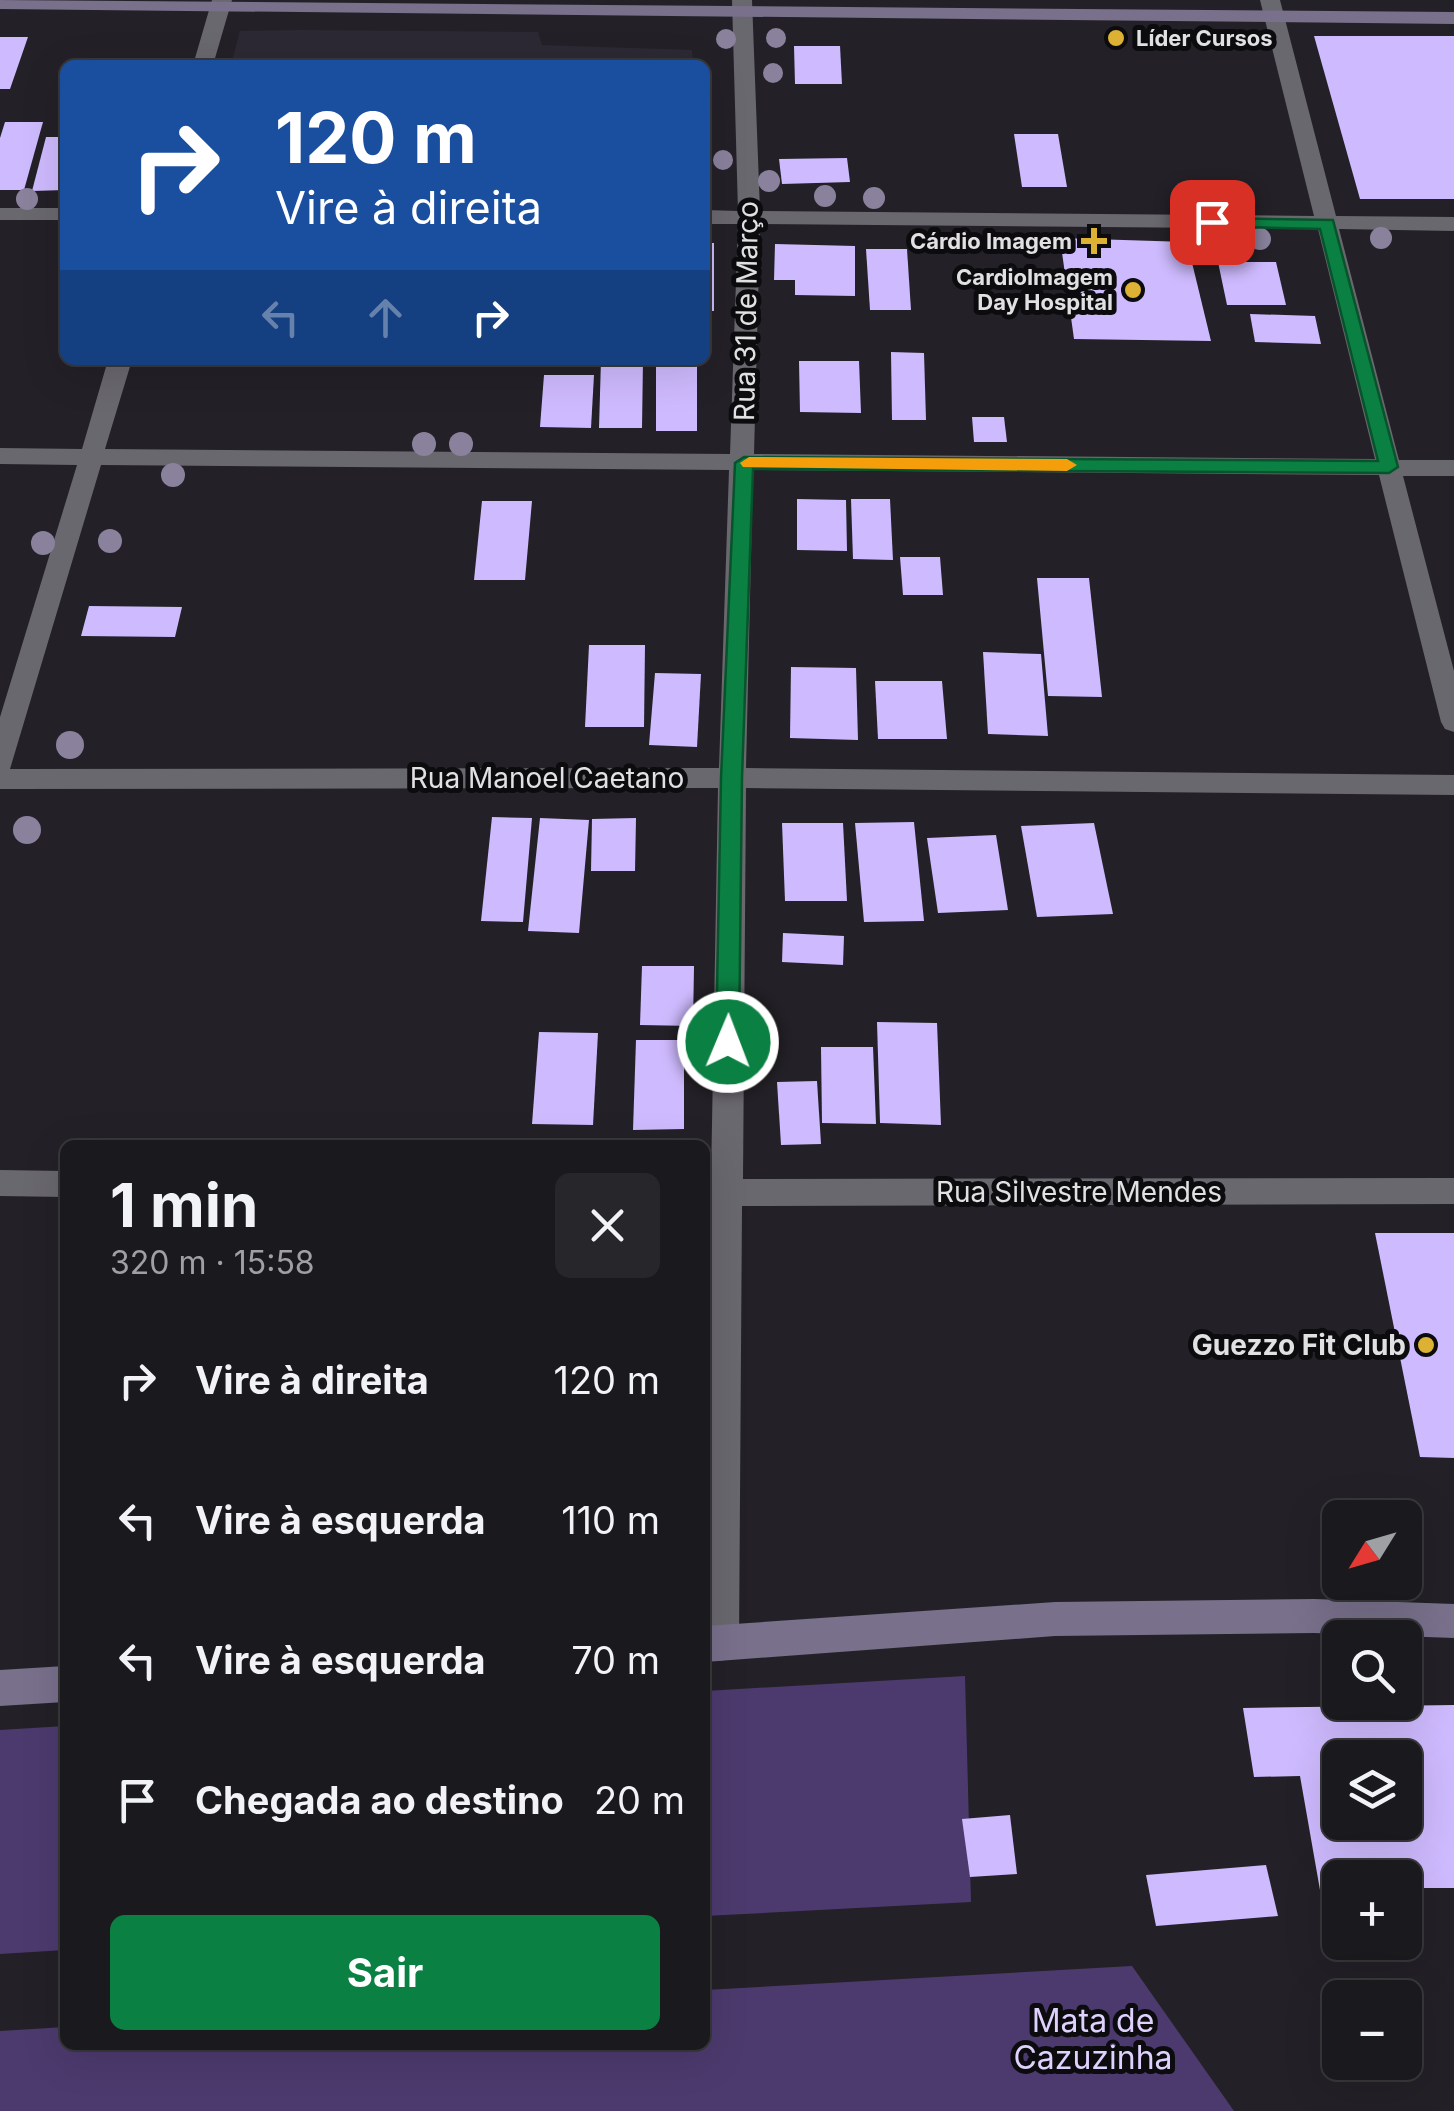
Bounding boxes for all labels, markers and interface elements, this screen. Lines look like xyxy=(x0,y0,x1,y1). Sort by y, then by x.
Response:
place label: Líder Cursos xyxy=(1136,25,1273,51)
marker: Líder Cursos xyxy=(1105,27,1127,49)
text: 120 m xyxy=(275,95,477,180)
icon: right xyxy=(110,100,240,230)
text: Vire à direita xyxy=(275,180,542,235)
pin xyxy=(1170,180,1255,265)
icon: arrive xyxy=(1185,195,1240,250)
street label: Rua 31 de Março xyxy=(727,201,765,421)
place label: Cárdio Imagem xyxy=(910,228,1072,254)
marker: Cárdio Imagem xyxy=(1081,228,1107,254)
place label: CardioImagem Day Hospital xyxy=(956,264,1113,315)
marker: CardioImagem Day Hospital xyxy=(1122,279,1144,301)
icon: left xyxy=(253,290,308,345)
icon: ahead xyxy=(358,290,413,345)
icon: right xyxy=(463,290,518,345)
street label: Rua Manoel Caetano xyxy=(410,761,684,795)
position arrow xyxy=(676,990,780,1094)
text: 1 min xyxy=(110,1169,258,1241)
button: close xyxy=(555,1173,660,1278)
street label: Rua Silvestre Mendes xyxy=(936,1175,1222,1209)
text: 320 m · 15:58 xyxy=(110,1243,315,1282)
place label: Guezzo Fit Club xyxy=(1192,1328,1406,1362)
marker: Guezzo Fit Club xyxy=(1415,1334,1437,1356)
icon: right xyxy=(110,1353,165,1408)
text: Vire à direita xyxy=(195,1357,429,1403)
text: 120 m xyxy=(553,1357,660,1403)
icon: left xyxy=(110,1493,165,1548)
text: Vire à esquerda xyxy=(195,1497,486,1543)
text: 110 m xyxy=(561,1497,660,1543)
north arrow xyxy=(1322,1500,1422,1600)
map controls xyxy=(1322,1500,1422,2080)
button: search xyxy=(1322,1620,1422,1720)
icon: left xyxy=(110,1633,165,1688)
text: Vire à esquerda xyxy=(195,1637,486,1683)
text: 70 m xyxy=(571,1637,660,1683)
button: layers xyxy=(1322,1740,1422,1840)
icon: arrive xyxy=(110,1773,165,1828)
text: Chegada ao destino xyxy=(195,1777,564,1823)
text: 20 m xyxy=(594,1777,685,1823)
button: + xyxy=(1322,1860,1422,1960)
button: Sair xyxy=(110,1915,660,2030)
button: − xyxy=(1322,1980,1422,2080)
park label: Mata de Cazuzinha xyxy=(1013,2001,1173,2077)

